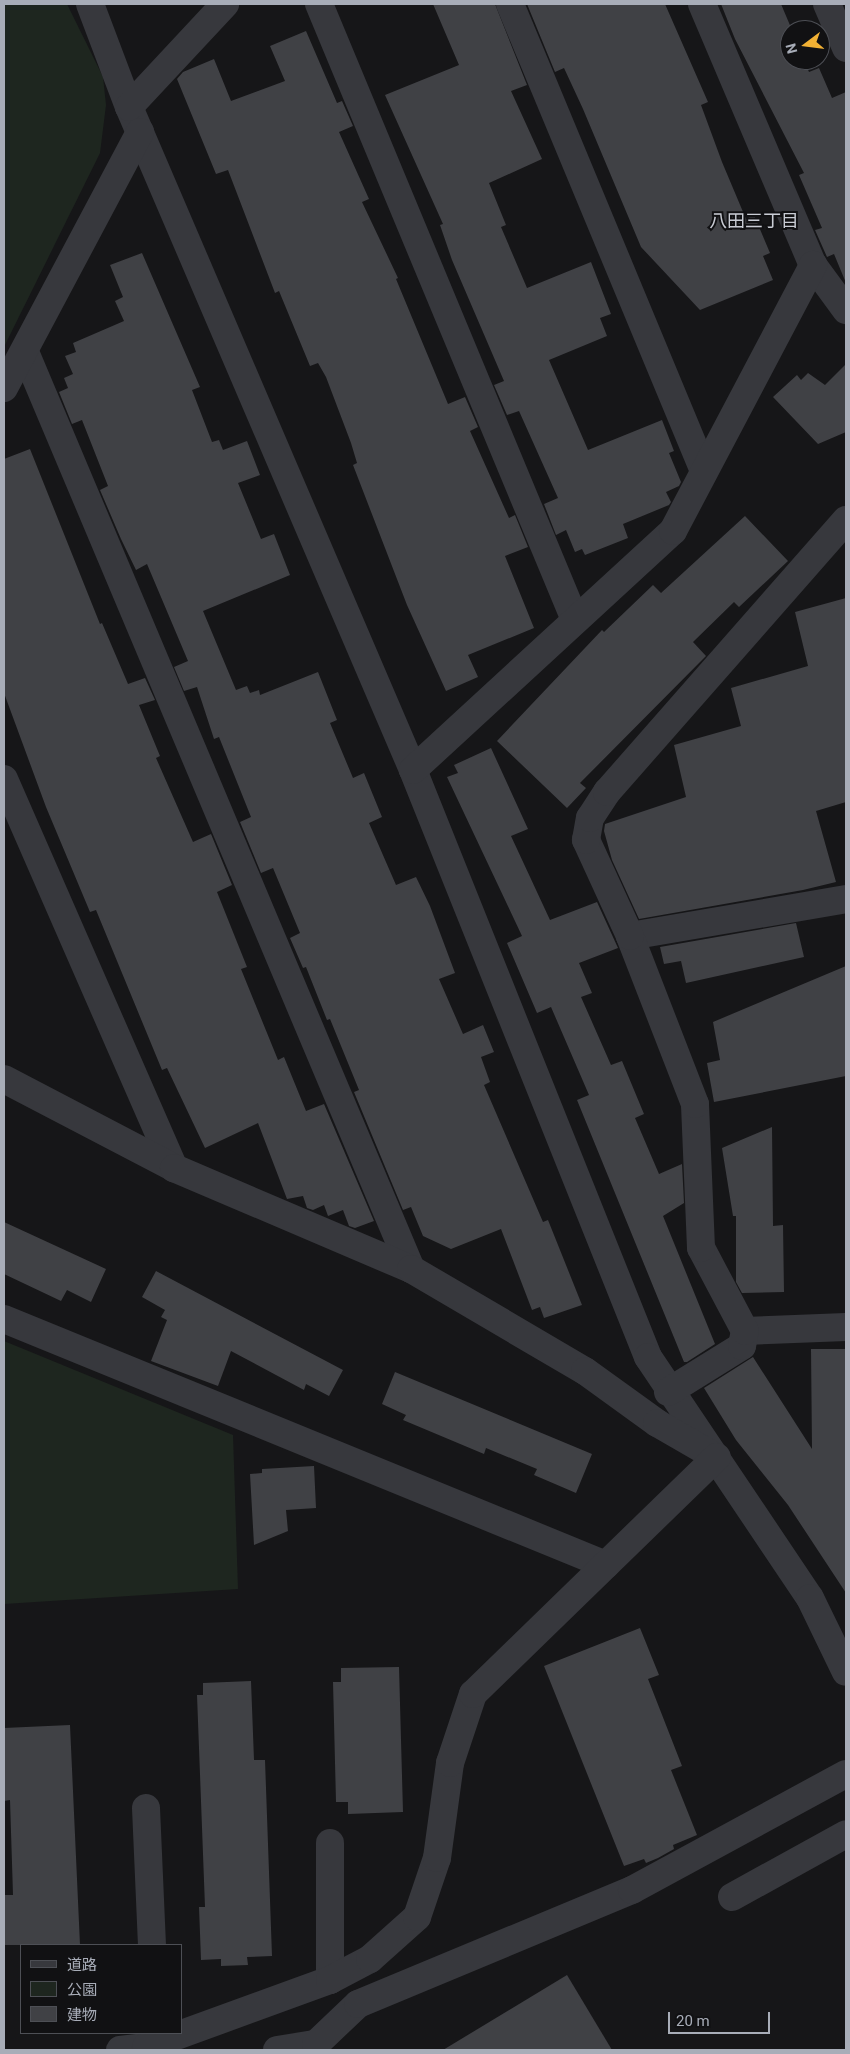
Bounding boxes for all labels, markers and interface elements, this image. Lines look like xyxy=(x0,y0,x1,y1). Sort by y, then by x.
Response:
north arrow xyxy=(780,20,830,70)
text: N xyxy=(782,42,800,55)
district label: 八田三丁目 xyxy=(709,210,799,232)
legend xyxy=(20,1944,182,2034)
text: 道路 xyxy=(67,1956,97,1974)
text: 公園 xyxy=(67,1981,97,1999)
scale bar xyxy=(670,2002,772,2034)
text: 建物 xyxy=(67,2006,97,2024)
text: 20 m xyxy=(676,2012,710,2030)

